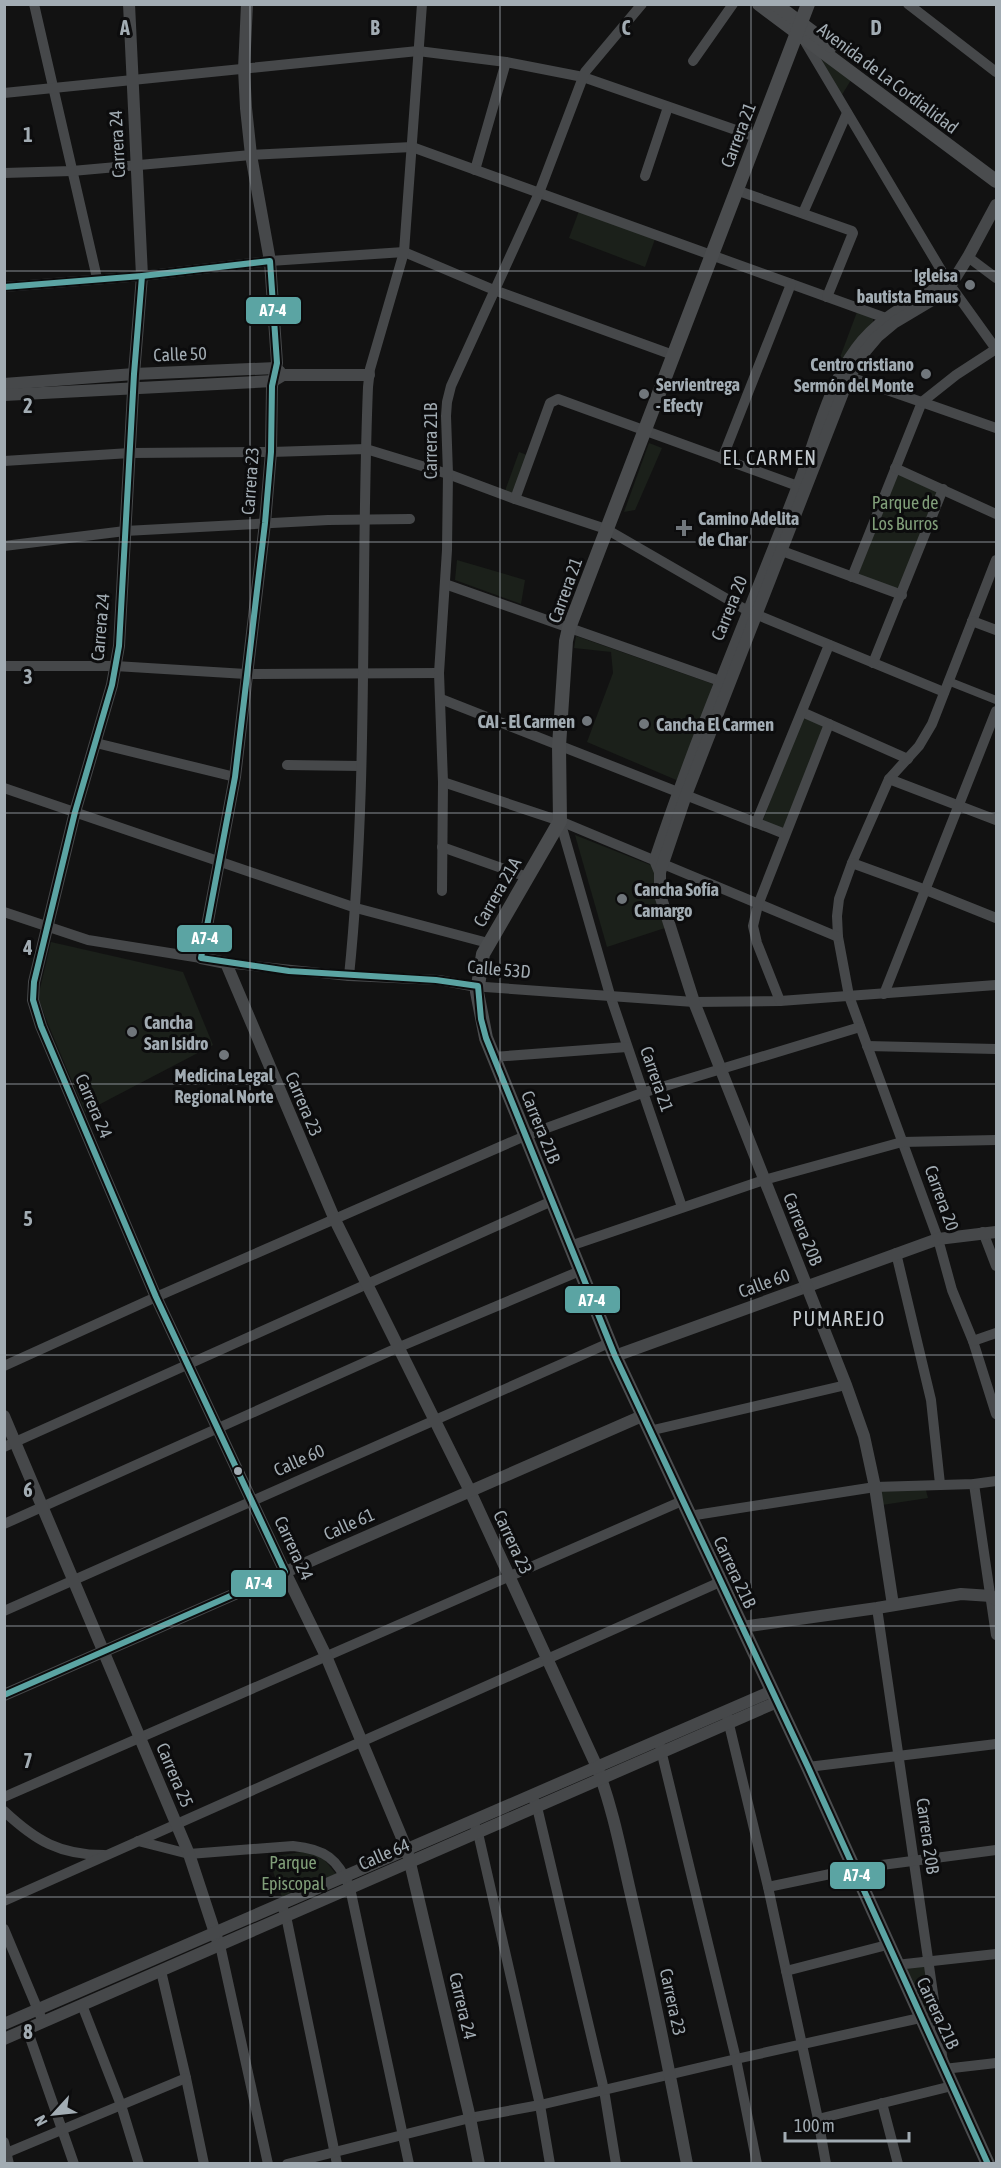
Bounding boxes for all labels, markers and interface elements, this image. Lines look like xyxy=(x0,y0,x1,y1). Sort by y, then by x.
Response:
text: A xyxy=(119,16,130,39)
text: B xyxy=(370,16,380,39)
text: C xyxy=(622,16,631,39)
text: D xyxy=(870,16,882,39)
street label: Avenida de La Cordialidad xyxy=(814,18,962,138)
street label: Carrera 21 xyxy=(716,100,760,170)
street label: Carrera 24 xyxy=(105,110,129,178)
text: 1 xyxy=(23,123,33,146)
place label: Igleisa bautista Emaus xyxy=(857,265,959,307)
marker: Igleisa bautista Emaus xyxy=(963,278,977,292)
line badge: A7-4 xyxy=(245,296,302,325)
text: A7-4 xyxy=(259,301,287,319)
street label: Calle 50 xyxy=(153,343,207,365)
place label: Centro cristiano Sermón del Monte xyxy=(794,354,914,396)
marker: Centro cristiano Sermón del Monte xyxy=(919,367,933,381)
place label: Servientrega - Efecty xyxy=(656,374,740,416)
marker: Servientrega - Efecty xyxy=(637,387,651,401)
text: 2 xyxy=(23,394,33,417)
street label: Carrera 21B xyxy=(420,402,441,479)
street label: Carrera 23 xyxy=(237,446,263,516)
district label: EL CARMEN xyxy=(722,446,818,469)
park label: Parque de Los Burros xyxy=(872,492,938,534)
place label: Camino Adelita de Char xyxy=(698,508,799,550)
marker: Camino Adelita de Char xyxy=(675,519,693,537)
street label: Carrera 21 xyxy=(544,554,586,626)
street label: Carrera 20 xyxy=(707,573,751,643)
street label: Carrera 24 xyxy=(87,592,113,662)
text: 3 xyxy=(23,665,33,688)
place label: CAI - El Carmen xyxy=(478,711,575,732)
marker: CAI - El Carmen xyxy=(580,714,594,728)
place label: Cancha El Carmen xyxy=(656,714,774,735)
marker: Cancha El Carmen xyxy=(637,717,651,731)
street label: Carrera 21A xyxy=(469,853,525,931)
place label: Cancha Sofía Camargo xyxy=(634,879,719,921)
marker: Cancha Sofía Camargo xyxy=(615,892,629,906)
line badge: A7-4 xyxy=(176,924,233,953)
text: A7-4 xyxy=(191,929,219,947)
text: 4 xyxy=(22,936,33,959)
street label: Calle 53D xyxy=(466,956,532,982)
place label: Cancha San Isidro xyxy=(144,1012,209,1054)
marker: Cancha San Isidro xyxy=(125,1025,139,1039)
street label: Carrera 21 xyxy=(636,1043,678,1115)
marker: Medicina Legal Regional Norte xyxy=(217,1048,231,1062)
place label: Medicina Legal Regional Norte xyxy=(174,1065,274,1107)
street label: Carrera 23 xyxy=(281,1069,327,1139)
street label: Carrera 24 xyxy=(71,1071,117,1141)
street label: Carrera 21B xyxy=(517,1088,565,1167)
street label: Carrera 20 xyxy=(921,1162,963,1234)
street label: Carrera 20B xyxy=(779,1190,827,1269)
text: 5 xyxy=(23,1207,33,1230)
street label: Calle 60 xyxy=(735,1264,793,1302)
line badge: A7-4 xyxy=(564,1285,621,1314)
text: A7-4 xyxy=(578,1291,606,1309)
district label: PUMAREJO xyxy=(792,1307,886,1330)
street label: Calle 60 xyxy=(270,1440,328,1480)
unlabelled marker xyxy=(232,1465,244,1477)
text: 6 xyxy=(23,1478,33,1501)
street label: Calle 61 xyxy=(320,1504,378,1544)
street label: Carrera 23 xyxy=(489,1507,537,1577)
street label: Carrera 24 xyxy=(270,1513,318,1583)
street label: Carrera 21B xyxy=(709,1533,761,1612)
line badge: A7-4 xyxy=(230,1569,287,1598)
text: A7-4 xyxy=(245,1574,273,1592)
street label: Carrera 25 xyxy=(152,1740,198,1810)
text: 7 xyxy=(23,1749,33,1772)
street label: Carrera 20B xyxy=(912,1797,944,1876)
street label: Calle 64 xyxy=(355,1834,413,1874)
park label: Parque Episcopal xyxy=(261,1852,325,1894)
line badge: A7-4 xyxy=(829,1861,886,1890)
text: A7-4 xyxy=(843,1866,871,1884)
street label: Carrera 23 xyxy=(656,1967,690,2037)
street label: Carrera 24 xyxy=(445,1971,481,2041)
street label: Carrera 21B xyxy=(912,1974,964,2053)
text: 8 xyxy=(23,2020,33,2043)
north arrow xyxy=(24,2084,84,2144)
scale bar xyxy=(785,2105,910,2143)
text: N xyxy=(30,2113,51,2129)
text: 100 m xyxy=(794,2115,835,2136)

